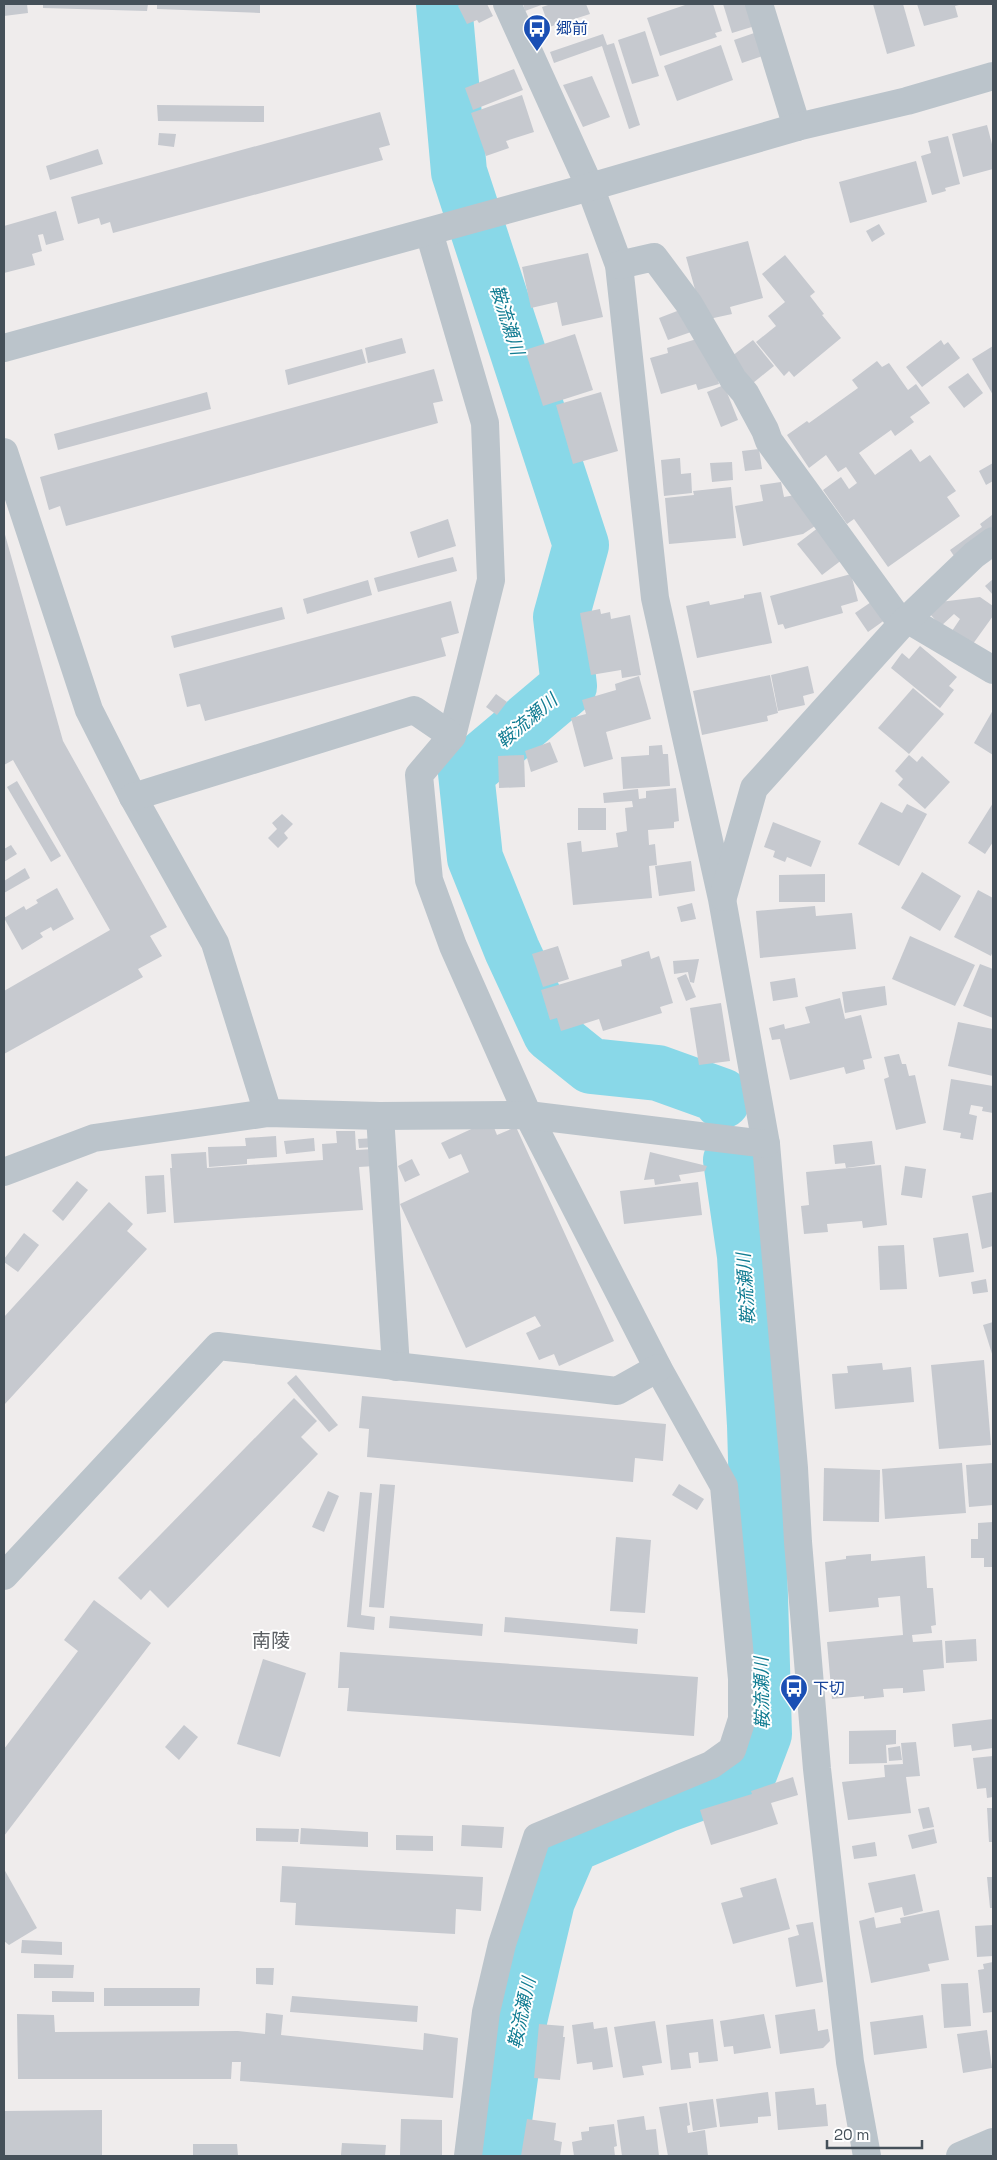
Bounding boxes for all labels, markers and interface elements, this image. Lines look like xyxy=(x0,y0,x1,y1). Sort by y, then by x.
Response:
bus stop icon: 郷前 xyxy=(522,13,552,52)
place label: 郷前 xyxy=(556,18,588,39)
water label: 鞍流瀬川 xyxy=(485,282,530,360)
water label: 鞍流瀬川 xyxy=(492,687,563,753)
water label: 鞍流瀬川 xyxy=(731,1250,759,1326)
district label: 南陵 xyxy=(252,1628,290,1653)
water label: 鞍流瀬川 xyxy=(749,1655,774,1729)
bus stop icon: 下切 xyxy=(779,1673,809,1712)
place label: 下切 xyxy=(813,1678,845,1699)
water label: 鞍流瀬川 xyxy=(503,1973,541,2051)
scale bar xyxy=(827,2118,922,2150)
text: 20 m xyxy=(834,2125,869,2144)

